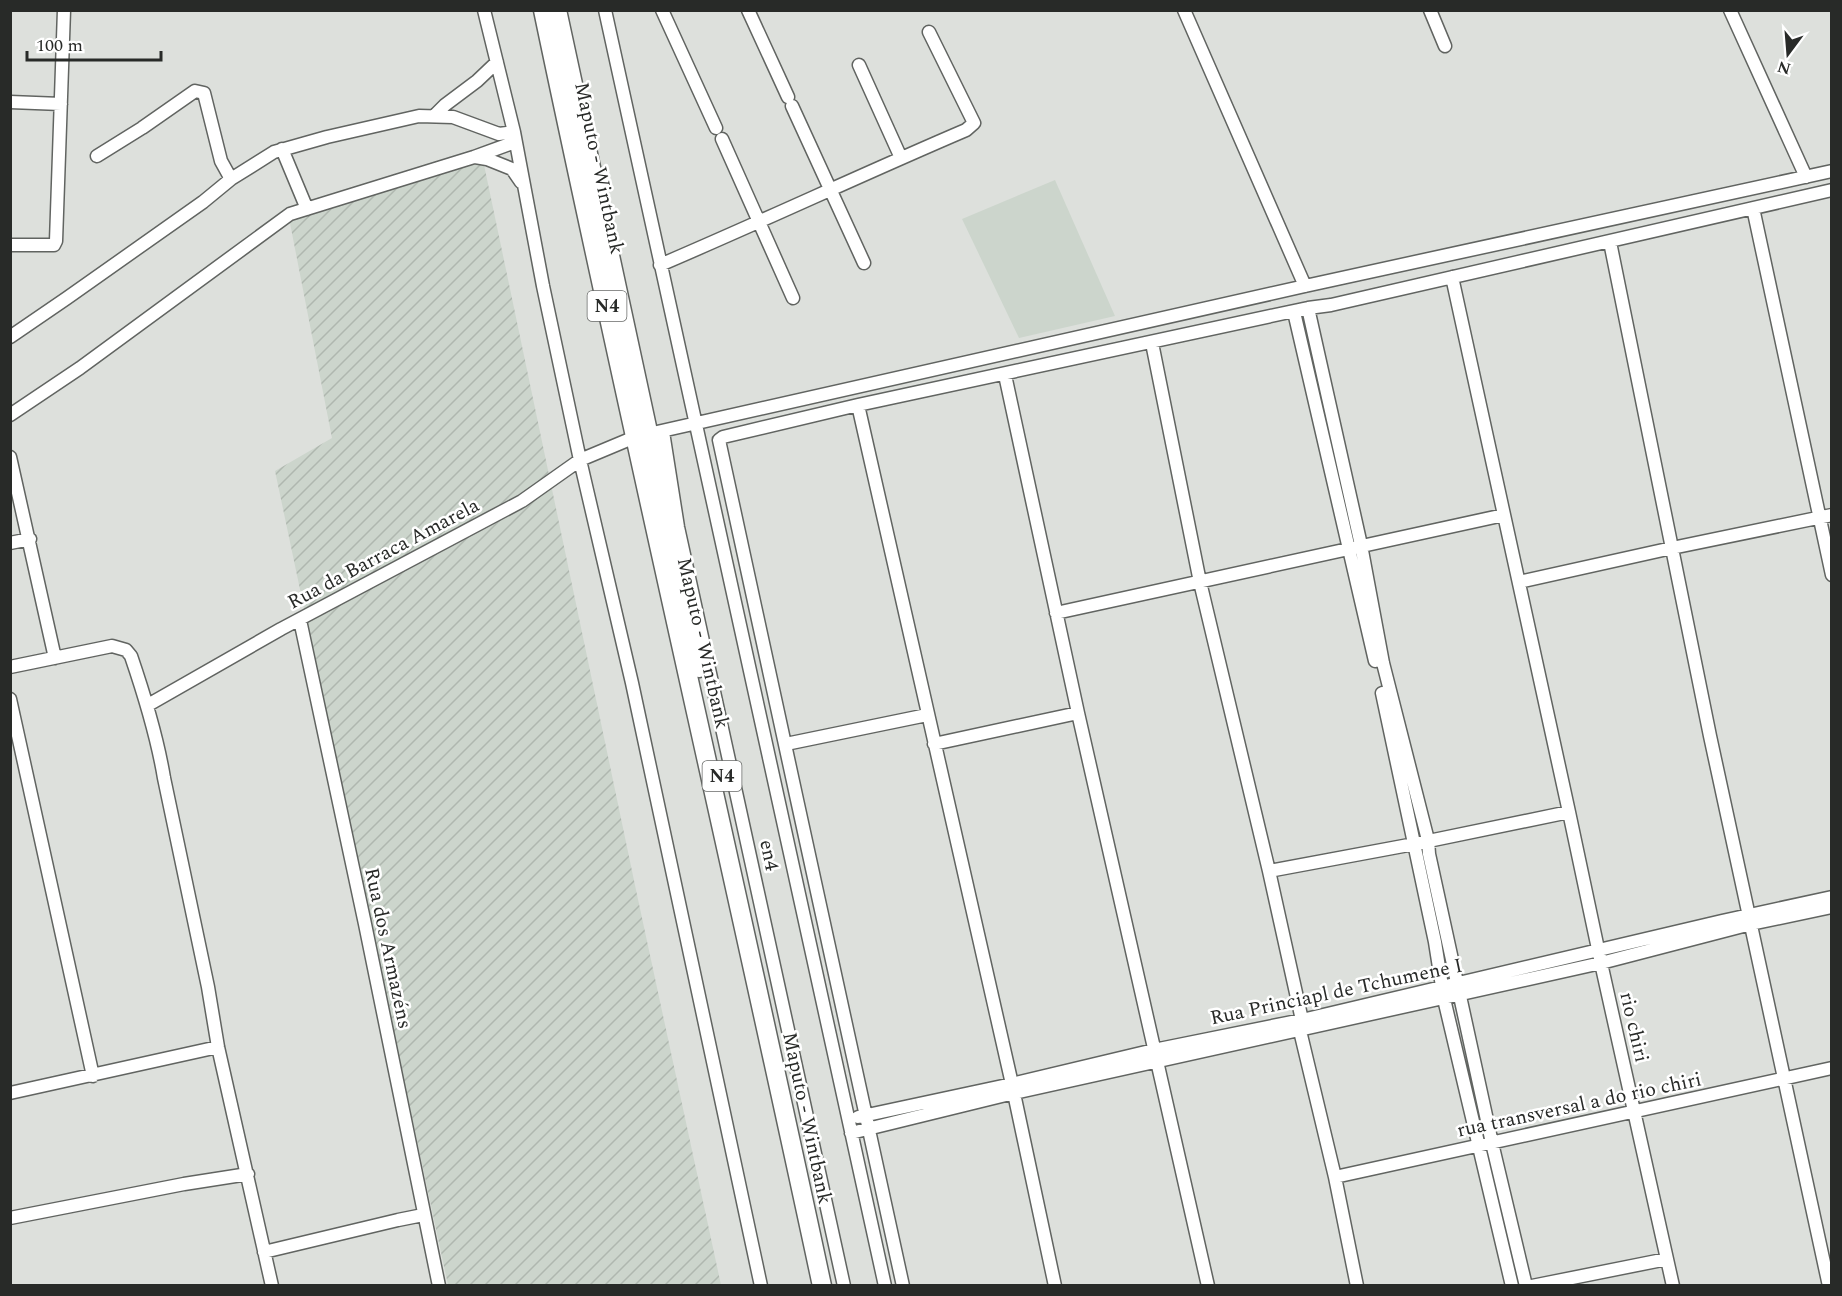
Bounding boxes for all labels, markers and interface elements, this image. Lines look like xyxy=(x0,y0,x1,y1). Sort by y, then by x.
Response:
scale bar xyxy=(27,24,160,62)
north arrow xyxy=(1758,24,1818,84)
text: 100 m xyxy=(36,32,83,59)
text: N xyxy=(1775,54,1794,81)
street label: Maputo - Wintbank xyxy=(566,79,632,257)
road number: N4 xyxy=(588,291,626,321)
street label: Rua da Barraca Amarela xyxy=(282,490,485,617)
street label: Maputo - Wintbank xyxy=(669,555,737,732)
road number: N4 xyxy=(702,761,742,791)
street label: en4 xyxy=(751,837,787,874)
street label: Rua dos Armazéns xyxy=(356,865,420,1031)
street label: Rua Princiapl de Tchumene I xyxy=(1207,951,1465,1033)
street label: rio chiri xyxy=(1611,989,1657,1065)
street label: Maputo - Wintbank xyxy=(774,1029,840,1207)
street label: rua transversal a do rio chiri xyxy=(1454,1064,1704,1146)

